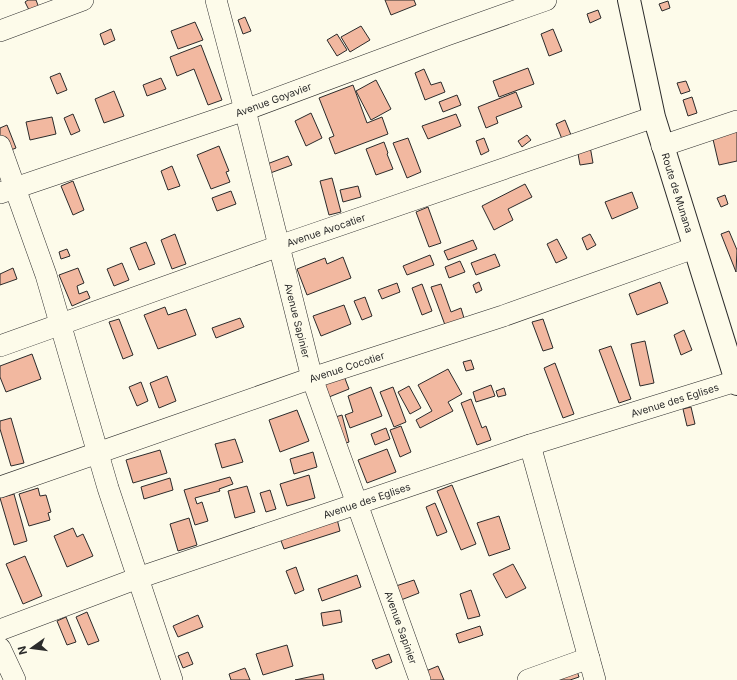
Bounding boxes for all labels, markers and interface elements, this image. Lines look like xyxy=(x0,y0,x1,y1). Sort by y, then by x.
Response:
street label: Avenue Goyavier xyxy=(234,80,313,119)
street label: Route de Munana xyxy=(660,151,696,234)
street label: Avenue Avocatier xyxy=(285,211,367,249)
street label: Avenue Sapinier xyxy=(283,282,313,360)
street label: Avenue Cocotier xyxy=(308,349,386,385)
street label: Avenue des Eglises xyxy=(629,381,720,419)
street label: Avenue des Eglises xyxy=(321,480,412,521)
street label: Avenue Sapinier xyxy=(383,589,420,666)
north arrow xyxy=(12,628,52,668)
text: N xyxy=(14,645,30,656)

